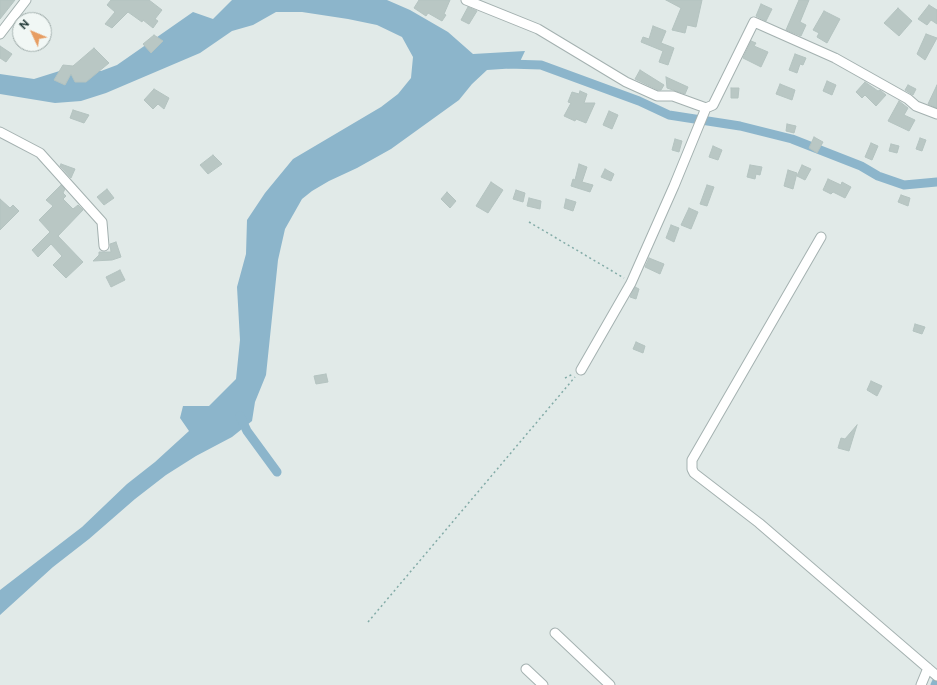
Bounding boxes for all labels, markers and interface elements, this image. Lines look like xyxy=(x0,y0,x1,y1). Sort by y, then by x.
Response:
north arrow xyxy=(12,12,52,52)
text: N xyxy=(17,17,31,32)

